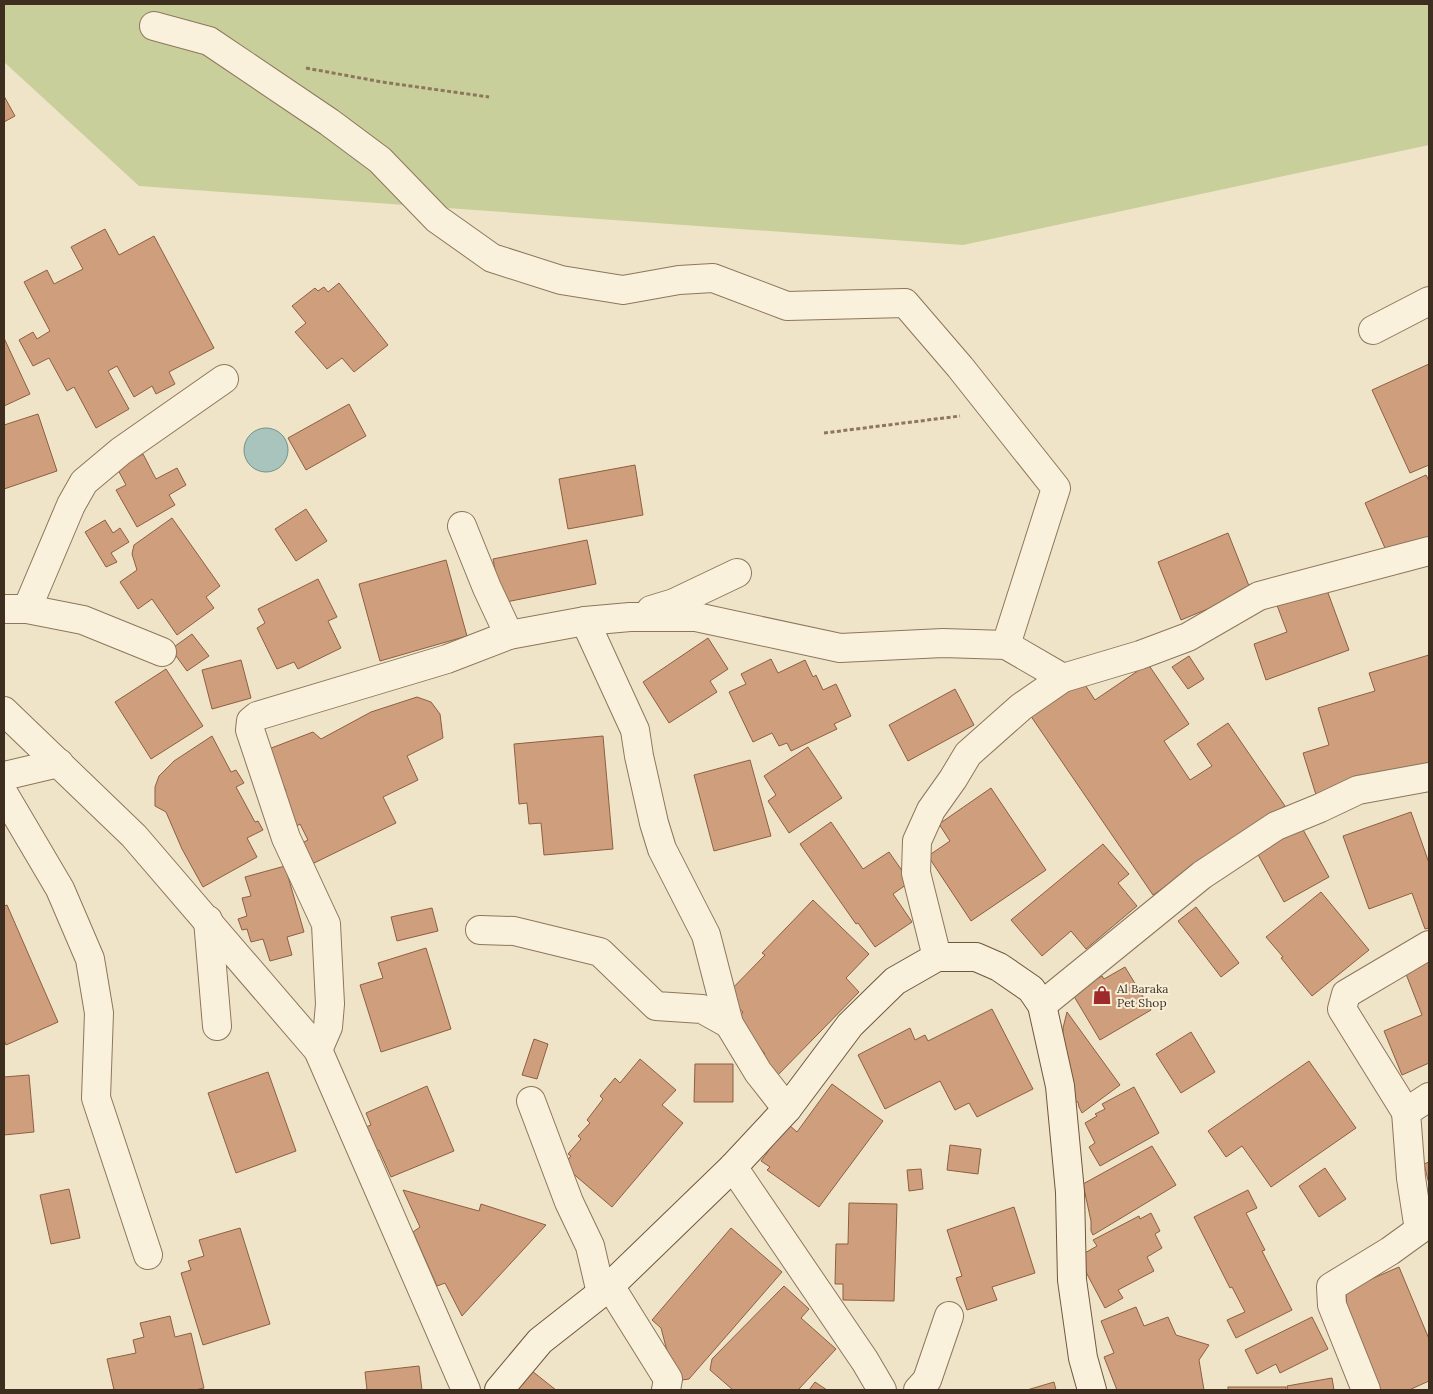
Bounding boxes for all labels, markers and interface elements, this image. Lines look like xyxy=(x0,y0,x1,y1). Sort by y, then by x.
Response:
place label: Al Baraka Pet Shop xyxy=(1116,981,1169,1010)
shop icon: Al Baraka Pet Shop xyxy=(1091,984,1113,1006)

